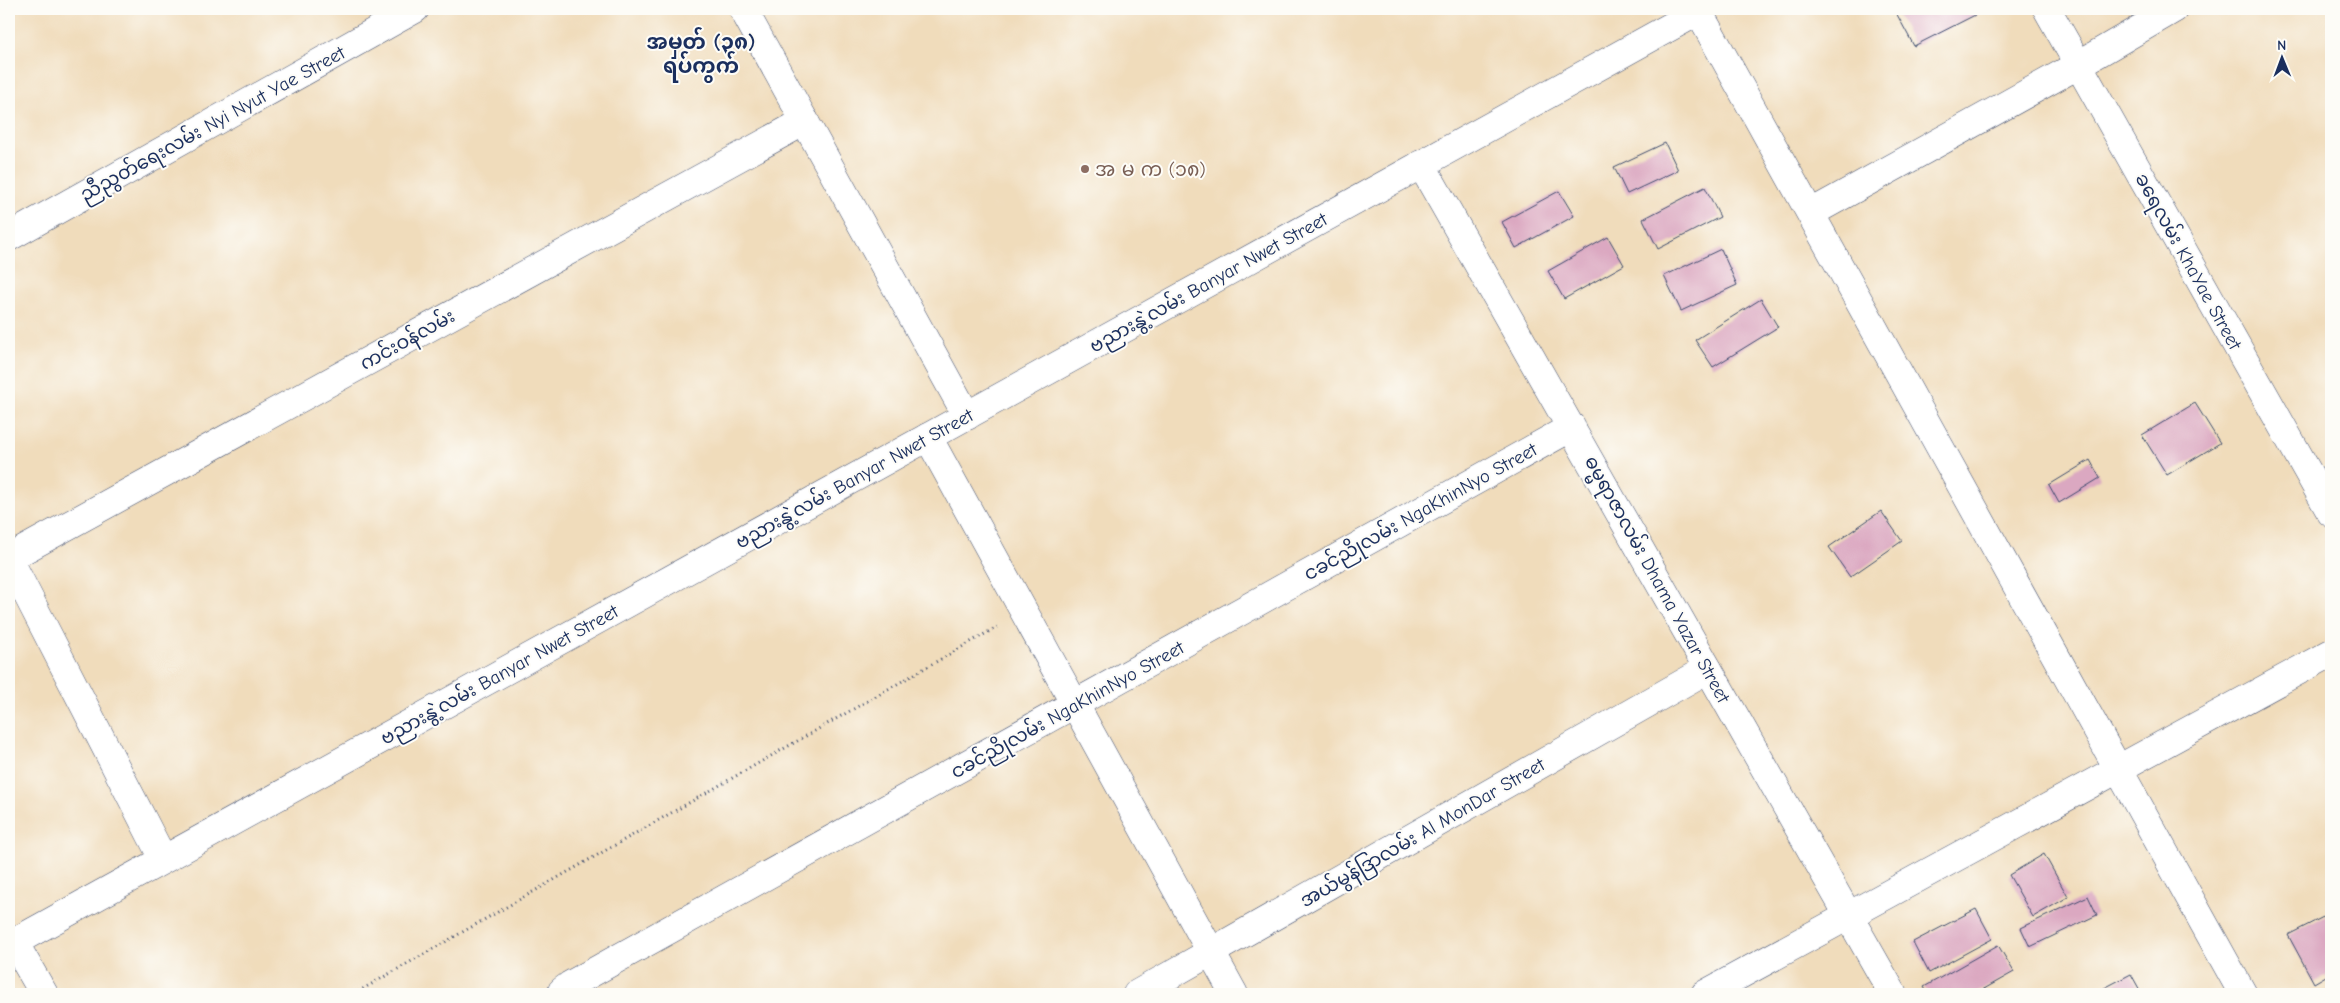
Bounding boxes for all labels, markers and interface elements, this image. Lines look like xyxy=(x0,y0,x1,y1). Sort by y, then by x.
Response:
district label: အမှတ် (၃၈) ရပ်ကွက် xyxy=(647,26,755,83)
north arrow xyxy=(2258,32,2308,82)
text: N xyxy=(2277,37,2286,54)
street label: ညီညွတ်ရေးလမ်း Nyi Nyut Yae Street xyxy=(74,38,351,210)
place label: အ မ က (၁၈) xyxy=(1095,159,1206,181)
marker: အ မ က (၁၈) xyxy=(1079,163,1091,175)
street label: ခရေလမ်း KhaYae Street xyxy=(2127,167,2250,356)
street label: ဗညားနွဲ့လမ်း Banyar Nwet Street xyxy=(1084,204,1334,361)
street label: ကင်းဝန်လမ်း xyxy=(354,301,461,378)
street label: ဗညားနွဲ့လမ်း Banyar Nwet Street xyxy=(730,400,980,557)
street label: ငခင်ညိုလမ်း NgaKhinNyo Street xyxy=(1298,435,1543,589)
street label: ဓမ္မရာဇာလမ်း Dhama Yazar Street xyxy=(1576,450,1738,709)
street label: ဗညားနွဲ့လမ်း Banyar Nwet Street xyxy=(375,596,625,753)
street label: ငခင်ညိုလမ်း NgaKhinNyo Street xyxy=(945,633,1190,787)
street label: အယ်မွန်ဒြာလမ်း Al MonDar Street xyxy=(1294,750,1551,916)

